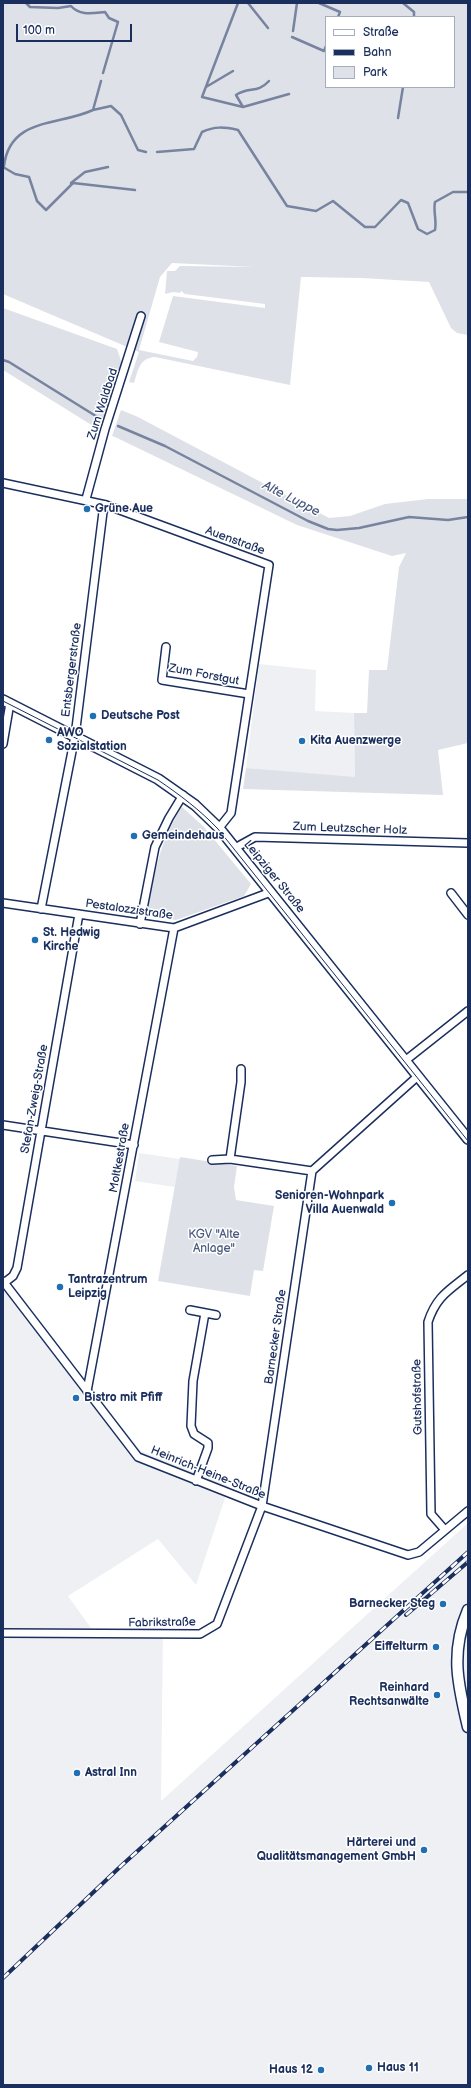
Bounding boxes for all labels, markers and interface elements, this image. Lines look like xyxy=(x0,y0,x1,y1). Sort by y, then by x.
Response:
scale bar xyxy=(18,16,134,42)
legend xyxy=(325,16,455,88)
text: 100 m xyxy=(23,23,55,38)
text: Straße xyxy=(363,25,399,40)
text: Bahn xyxy=(363,45,391,60)
text: Park xyxy=(363,65,387,80)
street label: Zum Waldbad xyxy=(85,367,121,441)
water label: Alte Luppe xyxy=(260,478,322,520)
place label: Grüne Aue xyxy=(95,502,153,516)
marker: Grüne Aue xyxy=(82,504,92,514)
street label: Auenstraße xyxy=(203,524,267,558)
street label: Entsbergerstraße xyxy=(59,622,85,718)
street label: Zum Forstgut xyxy=(168,661,240,689)
place label: Deutsche Post xyxy=(101,709,180,723)
marker: Deutsche Post xyxy=(88,711,98,721)
place label: AWO Sozialstation xyxy=(57,726,127,754)
place label: Kita Auenzwerge xyxy=(310,734,401,748)
marker: AWO Sozialstation xyxy=(44,735,54,745)
marker: Kita Auenzwerge xyxy=(297,736,307,746)
street label: Zum Leutzscher Holz xyxy=(293,820,407,838)
place label: Gemeindehaus xyxy=(142,829,224,843)
marker: Gemeindehaus xyxy=(129,831,139,841)
street label: Leipziger Straße xyxy=(240,838,308,916)
street label: Pestalozzistraße xyxy=(84,897,174,923)
place label: St. Hedwig Kirche xyxy=(43,926,100,954)
marker: St. Hedwig Kirche xyxy=(30,935,40,945)
street label: Stefan-Zweig-Straße xyxy=(18,1043,52,1155)
street label: Moltkestraße xyxy=(107,1122,133,1194)
place label: Senioren-Wohnpark Villa Auenwald xyxy=(275,1189,384,1217)
marker: Senioren-Wohnpark Villa Auenwald xyxy=(387,1198,397,1208)
park label: KGV "Alte Anlage" xyxy=(188,1228,240,1256)
place label: Tantrazentrum Leipzig xyxy=(68,1273,147,1301)
marker: Tantrazentrum Leipzig xyxy=(55,1282,65,1292)
street label: Barnecker Straße xyxy=(262,1289,290,1385)
street label: Gutshofstraße xyxy=(410,1359,426,1435)
place label: Bistro mit Pfiff xyxy=(84,1391,163,1405)
marker: Bistro mit Pfiff xyxy=(71,1393,81,1403)
street label: Heinrich-Heine-Straße xyxy=(148,1443,268,1503)
place label: Barnecker Steg xyxy=(349,1597,435,1611)
marker: Barnecker Steg xyxy=(438,1599,448,1609)
street label: Fabrikstraße xyxy=(128,1615,196,1631)
place label: Eiffelturm xyxy=(374,1640,428,1654)
marker: Eiffelturm xyxy=(431,1642,441,1652)
place label: Reinhard Rechtsanwälte xyxy=(349,1681,429,1709)
marker: Reinhard Rechtsanwälte xyxy=(432,1690,442,1700)
place label: Astral Inn xyxy=(85,1766,137,1780)
marker: Astral Inn xyxy=(72,1768,82,1778)
place label: Härterei und Qualitätsmanagement GmbH xyxy=(257,1836,416,1864)
marker: Härterei und Qualitätsmanagement GmbH xyxy=(419,1845,429,1855)
place label: Haus 11 xyxy=(377,2061,419,2075)
place label: Haus 12 xyxy=(269,2063,313,2077)
marker: Haus 11 xyxy=(364,2063,374,2073)
marker: Haus 12 xyxy=(316,2065,326,2075)

